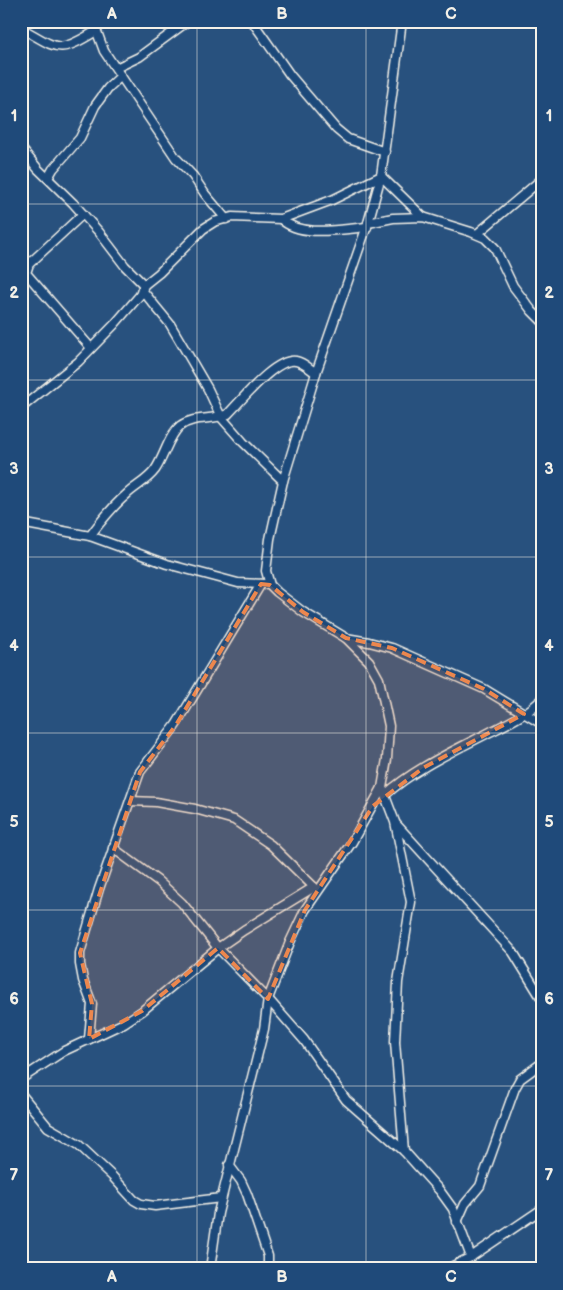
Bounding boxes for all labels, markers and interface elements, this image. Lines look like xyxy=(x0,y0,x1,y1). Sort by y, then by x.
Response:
text: A xyxy=(106,5,117,24)
text: B xyxy=(276,5,288,24)
text: C xyxy=(445,5,457,24)
text: 1 xyxy=(11,107,17,126)
text: 1 xyxy=(546,107,552,126)
text: 2 xyxy=(9,284,19,303)
text: 2 xyxy=(544,284,554,303)
text: 3 xyxy=(9,460,19,479)
text: 3 xyxy=(544,460,554,479)
text: 4 xyxy=(9,637,19,656)
text: 4 xyxy=(544,637,554,656)
text: 5 xyxy=(9,813,19,832)
text: 5 xyxy=(544,813,554,832)
text: 6 xyxy=(9,990,19,1009)
text: 6 xyxy=(544,990,554,1009)
text: 7 xyxy=(10,1166,19,1185)
text: 7 xyxy=(545,1166,554,1185)
text: A xyxy=(106,1268,117,1287)
text: B xyxy=(276,1268,288,1287)
text: C xyxy=(445,1268,457,1287)

